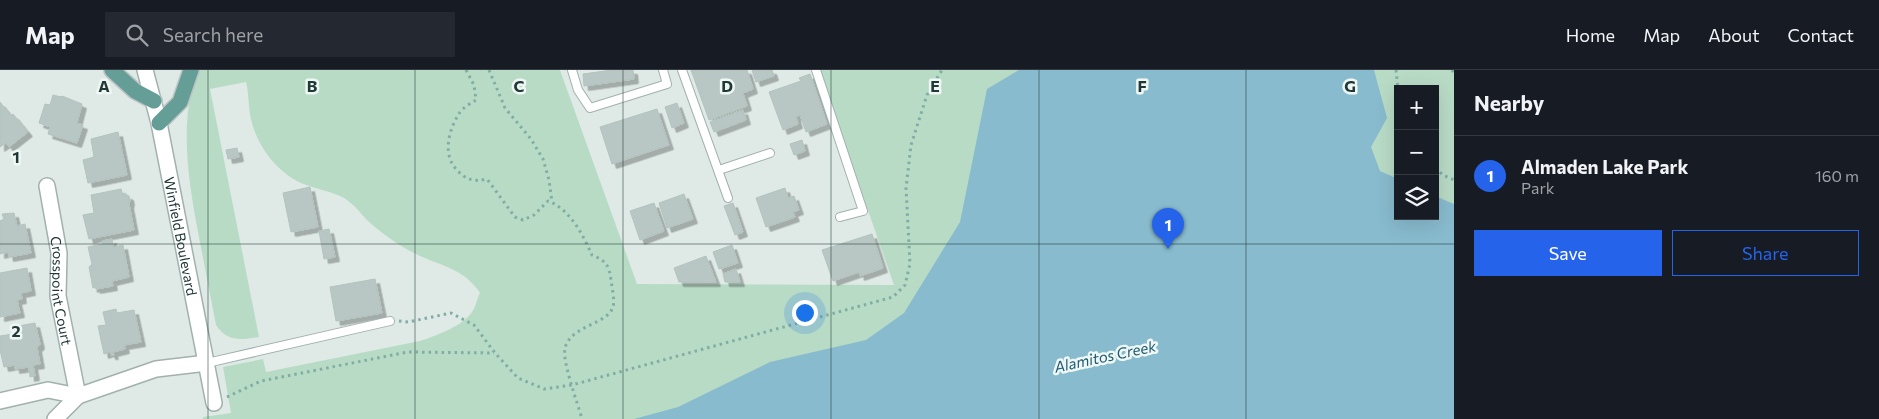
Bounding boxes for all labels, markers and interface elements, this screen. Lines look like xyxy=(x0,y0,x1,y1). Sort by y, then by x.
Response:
search box xyxy=(105,12,455,57)
text: Map xyxy=(25,20,75,49)
icon: search xyxy=(123,21,151,49)
text: Search here xyxy=(163,23,263,46)
text: Home xyxy=(1566,24,1615,46)
text: Map xyxy=(1643,24,1680,46)
text: About xyxy=(1708,24,1760,46)
text: Contact xyxy=(1788,24,1854,46)
text: A xyxy=(98,76,110,95)
text: B xyxy=(307,76,318,95)
text: C xyxy=(514,76,525,95)
text: D xyxy=(721,76,733,95)
text: E xyxy=(930,76,940,95)
text: F xyxy=(1137,76,1147,95)
text: G xyxy=(1344,76,1356,95)
map controls xyxy=(1394,85,1439,220)
button: + xyxy=(1394,85,1439,130)
text: Nearby xyxy=(1474,90,1544,115)
button: − xyxy=(1394,130,1439,175)
text: 1 xyxy=(12,147,20,166)
text: Almaden Lake Park xyxy=(1521,155,1688,178)
text: 1 xyxy=(1486,166,1494,185)
text: 160 m xyxy=(1815,166,1859,185)
street label: Winfield Boulevard xyxy=(161,175,201,297)
button: layers xyxy=(1394,175,1439,220)
text: Park xyxy=(1521,178,1554,197)
pin: 1 xyxy=(1152,208,1184,249)
button: Save xyxy=(1474,230,1662,276)
button: Share xyxy=(1672,230,1859,276)
street label: Crosspoint Court xyxy=(48,235,76,347)
your location xyxy=(792,300,818,326)
text: 2 xyxy=(11,321,21,340)
water label: Alamitos Creek xyxy=(1052,336,1158,376)

